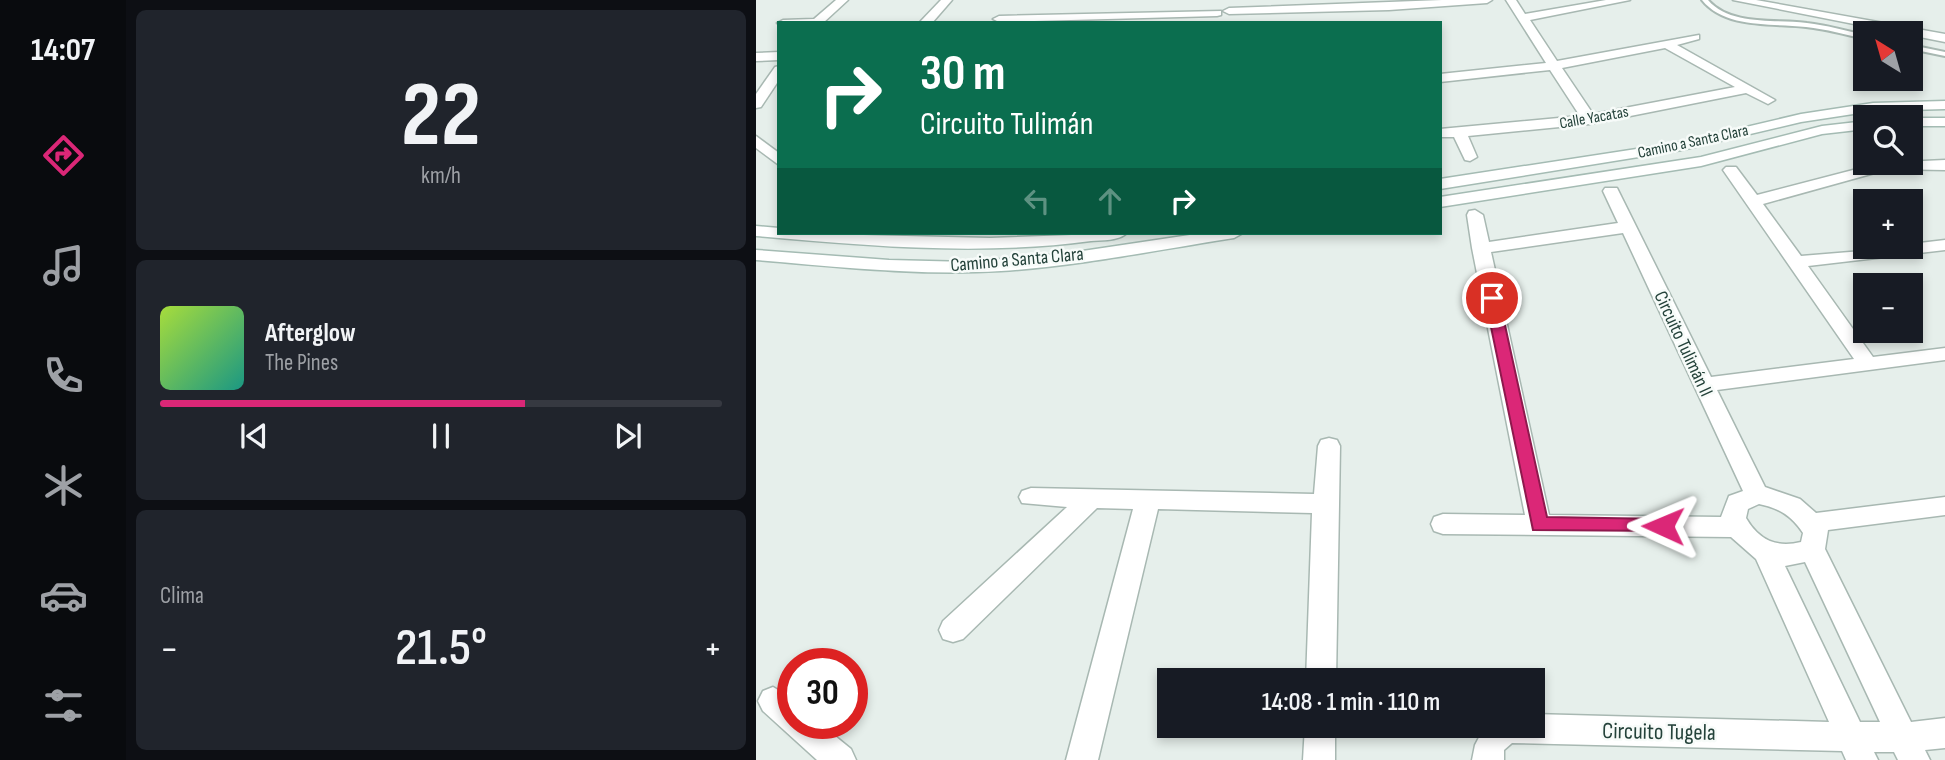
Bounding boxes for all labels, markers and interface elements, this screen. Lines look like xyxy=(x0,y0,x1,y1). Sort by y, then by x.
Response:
north arrow xyxy=(1853,21,1923,91)
map controls xyxy=(1853,21,1923,343)
text: 14:07 xyxy=(31,31,95,70)
text: 30 m xyxy=(920,45,1005,104)
icon: right xyxy=(805,49,896,140)
text: 22 xyxy=(401,62,481,171)
street label: Calle Yacatas xyxy=(1558,103,1630,133)
text: Circuito Tulimán xyxy=(920,105,1093,144)
button: search xyxy=(1853,105,1923,175)
street label: Camino a Santa Clara xyxy=(1636,121,1750,163)
icon: directions xyxy=(39,131,88,180)
text: km/h xyxy=(421,162,461,190)
icon: left xyxy=(1018,182,1056,220)
icon: ahead xyxy=(1091,182,1129,220)
icon: right xyxy=(1164,182,1202,220)
button: + xyxy=(1853,189,1923,259)
icon: music xyxy=(39,241,88,290)
street label: Camino a Santa Clara xyxy=(949,243,1085,277)
pin xyxy=(1462,268,1522,328)
button: − xyxy=(1853,273,1923,343)
icon: arrive xyxy=(1473,279,1511,317)
street label: Circuito Tulimán II xyxy=(1649,288,1717,400)
text: Afterglow xyxy=(265,318,356,349)
text: The Pines xyxy=(265,349,338,377)
icon: phone xyxy=(39,351,88,400)
icon: previous xyxy=(235,417,273,455)
icon: pause xyxy=(422,417,460,455)
icon: next xyxy=(609,417,647,455)
icon: climate xyxy=(39,461,88,510)
position arrow xyxy=(1626,489,1700,563)
icon: car xyxy=(39,571,88,620)
text: Clima xyxy=(160,582,204,610)
text: 21.5° xyxy=(395,617,487,680)
text: − xyxy=(160,627,179,672)
text: + xyxy=(703,627,722,672)
speed limit sign: 30 xyxy=(777,648,868,739)
icon: filters xyxy=(39,681,88,730)
text: 14:08 · 1 min · 110 m xyxy=(1262,687,1440,718)
street label: Circuito Tugela xyxy=(1602,717,1716,747)

